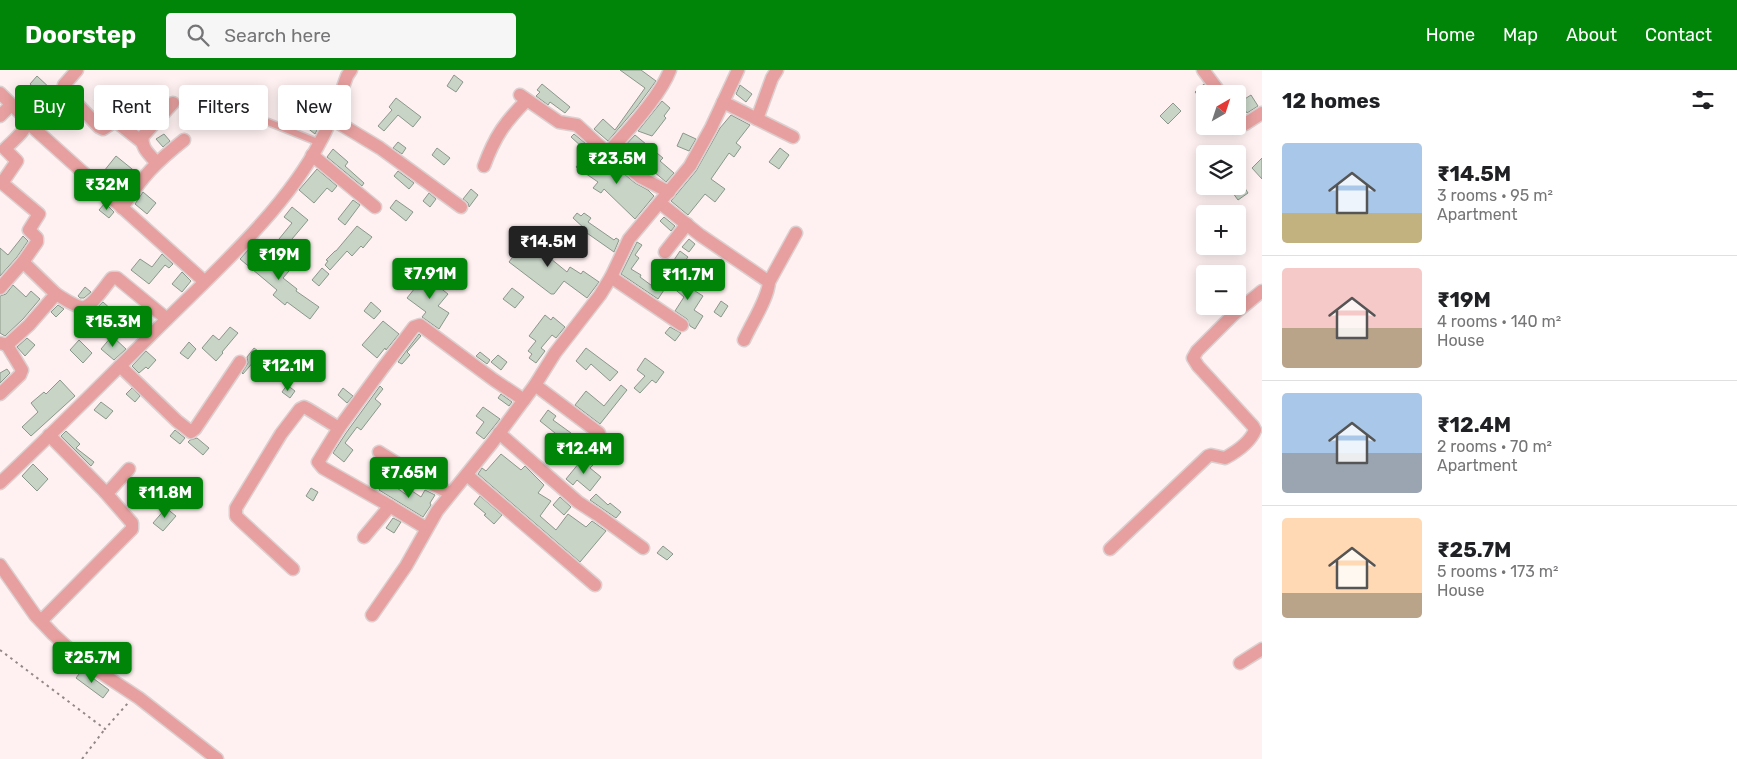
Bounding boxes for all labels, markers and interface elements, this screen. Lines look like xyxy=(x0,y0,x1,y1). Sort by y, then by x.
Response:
search box xyxy=(166,13,516,58)
text: Doorstep xyxy=(25,21,136,49)
icon: search xyxy=(184,21,212,49)
text: Search here xyxy=(224,24,331,47)
text: Home xyxy=(1426,24,1475,46)
text: Map xyxy=(1503,24,1538,46)
text: About xyxy=(1566,24,1617,46)
text: Contact xyxy=(1645,24,1712,46)
chip: Buy xyxy=(15,85,84,130)
chip: Rent xyxy=(94,85,169,130)
chip: Filters xyxy=(179,85,268,130)
chip: New xyxy=(278,85,351,130)
north arrow xyxy=(1196,85,1246,135)
map controls xyxy=(1196,85,1246,315)
icon: filters xyxy=(1689,86,1717,114)
text: 12 homes xyxy=(1282,88,1380,113)
pin: ₹23.5M xyxy=(576,142,658,185)
button: layers xyxy=(1196,145,1246,195)
text: ₹23.5M xyxy=(588,149,646,168)
text: ₹14.5M xyxy=(1437,161,1511,186)
icon: home xyxy=(1322,163,1382,223)
pin: ₹32M xyxy=(77,168,137,211)
text: ₹32M xyxy=(85,175,129,194)
text: 3 rooms · 95 m² xyxy=(1437,186,1553,205)
button: + xyxy=(1196,205,1246,255)
text: Apartment xyxy=(1437,205,1517,224)
pin: ₹14.5M xyxy=(507,226,589,268)
text: ₹14.5M xyxy=(520,232,576,251)
pin: ₹19M xyxy=(249,238,309,281)
text: ₹19M xyxy=(258,245,300,264)
pin: ₹7.91M xyxy=(389,258,471,300)
pin: ₹11.7M xyxy=(647,258,729,301)
text: ₹7.91M xyxy=(403,264,457,283)
text: ₹11.7M xyxy=(662,265,714,284)
button: − xyxy=(1196,265,1246,315)
text: ₹19M xyxy=(1437,287,1491,312)
icon: home xyxy=(1322,288,1382,348)
pin: ₹15.3M xyxy=(72,306,154,348)
text: ₹15.3M xyxy=(85,312,141,331)
text: 4 rooms · 140 m² xyxy=(1437,312,1561,331)
text: House xyxy=(1437,331,1484,350)
pin: ₹12.1M xyxy=(247,350,329,392)
text: ₹12.1M xyxy=(262,356,314,375)
text: ₹12.4M xyxy=(1437,412,1511,437)
icon: home xyxy=(1322,413,1382,473)
pin: ₹12.4M xyxy=(543,432,625,475)
text: 2 rooms · 70 m² xyxy=(1437,437,1552,456)
text: ₹12.4M xyxy=(556,439,612,458)
pin: ₹7.65M xyxy=(368,456,450,499)
text: Apartment xyxy=(1437,456,1517,475)
text: ₹7.65M xyxy=(381,463,437,482)
pin: ₹11.8M xyxy=(124,476,206,519)
text: ₹11.8M xyxy=(138,483,192,502)
text: ₹25.7M xyxy=(1437,537,1511,562)
icon: home xyxy=(1322,538,1382,598)
text: 5 rooms · 173 m² xyxy=(1437,562,1559,581)
text: House xyxy=(1437,581,1484,600)
pin: ₹25.7M xyxy=(51,642,133,684)
text: ₹25.7M xyxy=(64,648,120,667)

